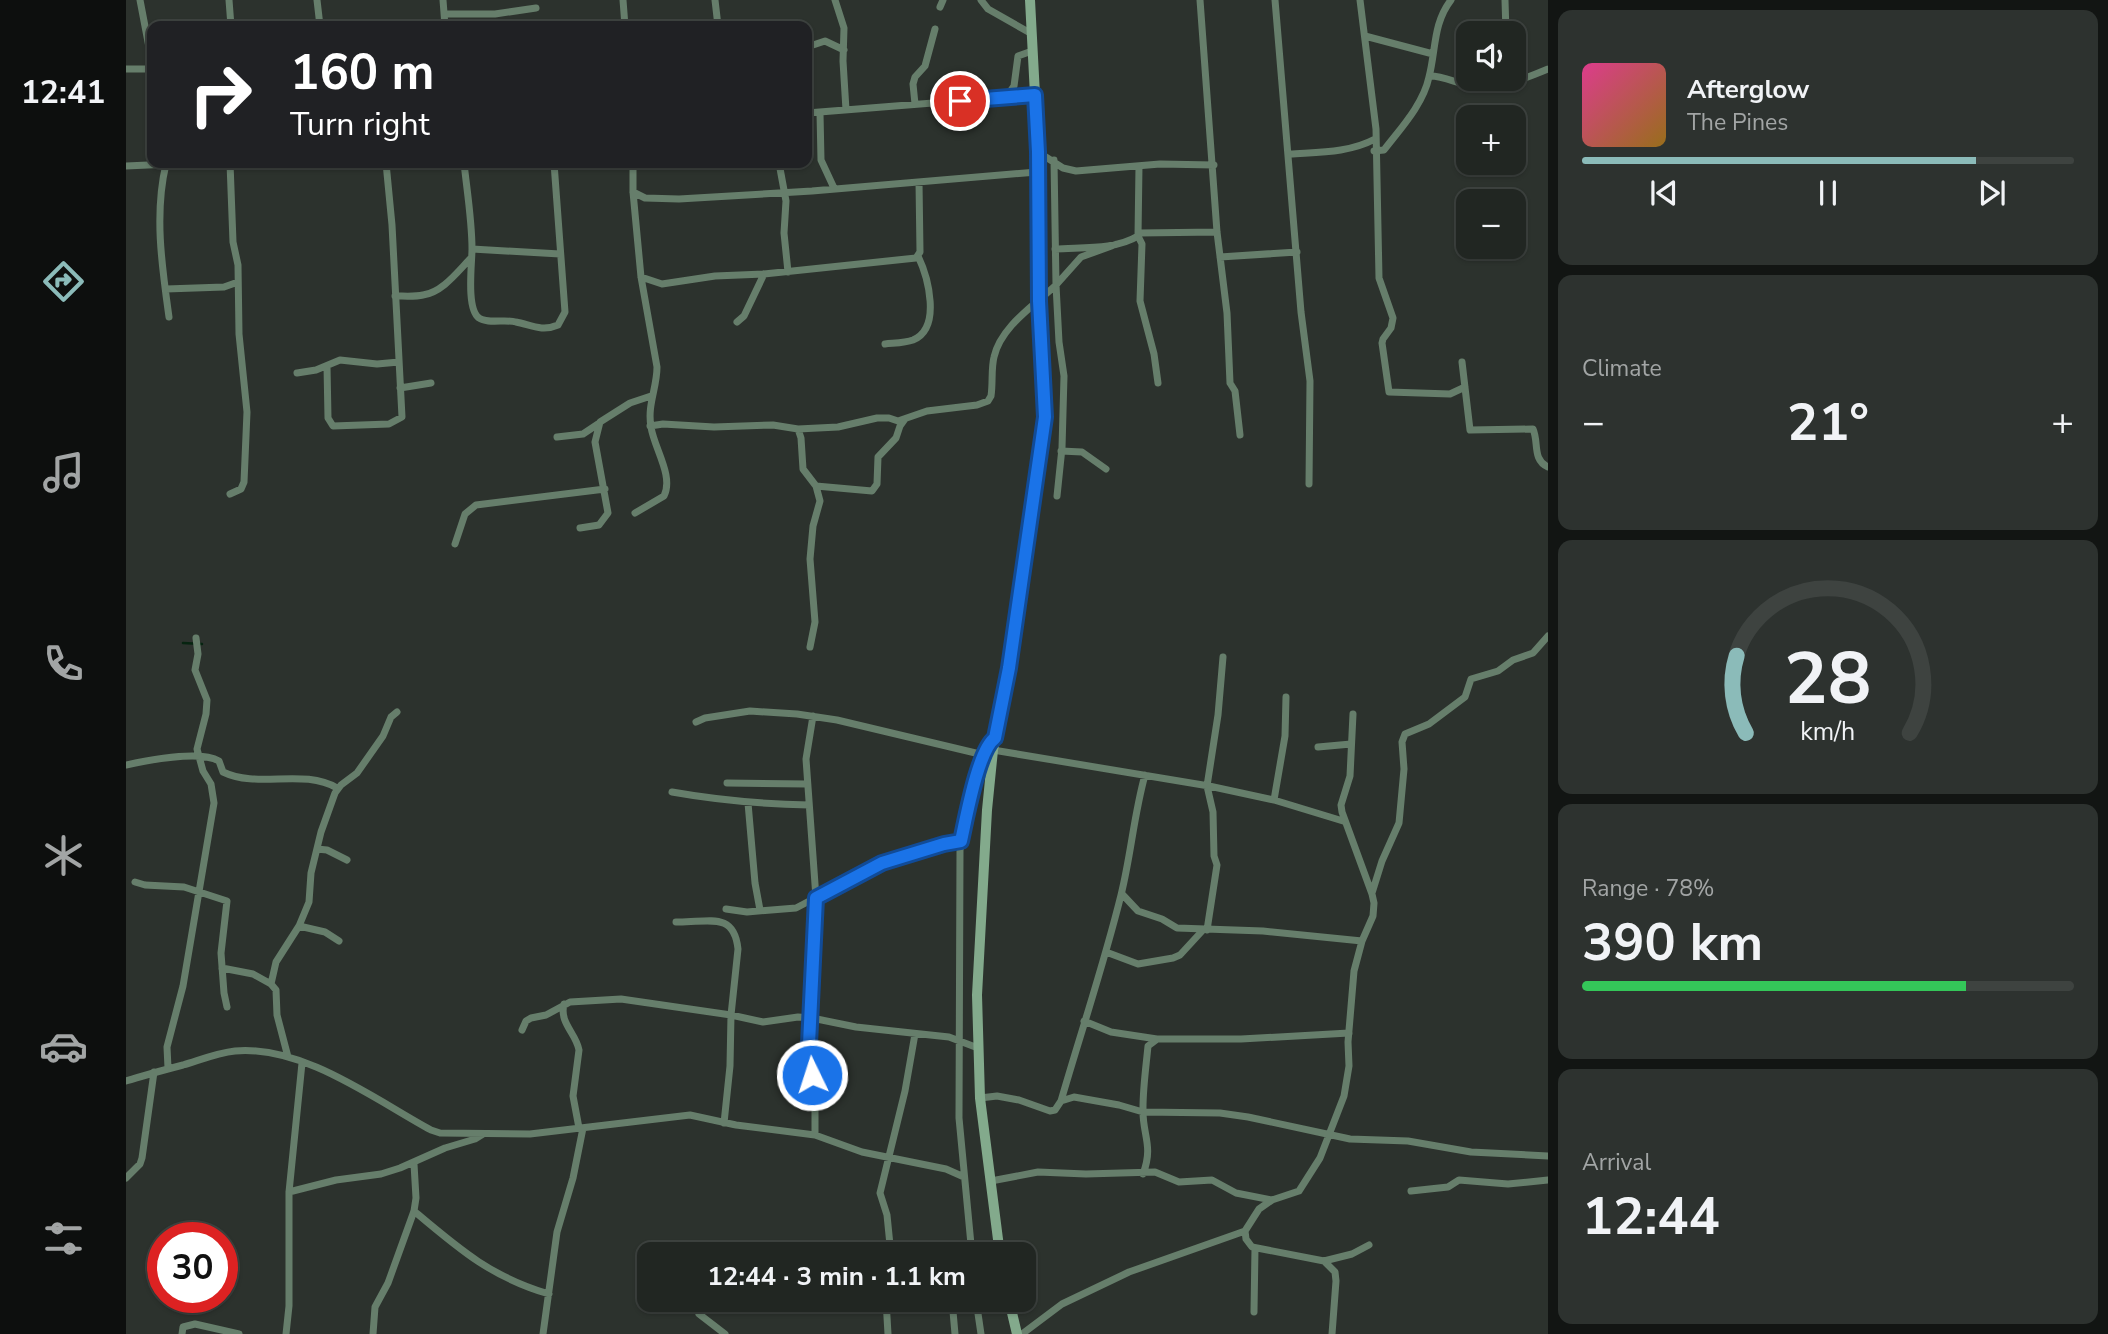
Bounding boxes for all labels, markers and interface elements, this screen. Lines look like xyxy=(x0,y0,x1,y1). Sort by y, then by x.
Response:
map controls xyxy=(1456,21,1526,259)
button: sound xyxy=(1456,21,1526,91)
text: 160 m xyxy=(290,39,434,106)
icon: right xyxy=(175,49,266,140)
text: 12:41 xyxy=(21,71,105,114)
pin xyxy=(930,71,990,131)
text: Afterglow xyxy=(1687,72,1810,107)
icon: arrive xyxy=(941,82,979,120)
text: Turn right xyxy=(290,103,430,146)
button: + xyxy=(1456,105,1526,175)
text: The Pines xyxy=(1687,107,1788,138)
icon: previous xyxy=(1645,174,1683,212)
icon: pause xyxy=(1809,174,1847,212)
icon: next xyxy=(1973,174,2011,212)
button: − xyxy=(1456,189,1526,259)
icon: directions xyxy=(39,257,88,306)
text: Climate xyxy=(1582,353,1662,384)
text: 21° xyxy=(1787,387,1869,458)
text: − xyxy=(1582,397,1605,448)
text: + xyxy=(2051,397,2074,448)
icon: music xyxy=(39,448,88,497)
text: 28 xyxy=(1784,629,1872,729)
icon: phone xyxy=(39,639,88,688)
text: km/h xyxy=(1800,715,1856,749)
icon: climate xyxy=(39,831,88,880)
text: Range · 78% xyxy=(1582,873,1714,904)
text: 390 km xyxy=(1582,907,1763,978)
icon: car xyxy=(39,1022,88,1071)
position arrow xyxy=(775,1038,849,1112)
text: Arrival xyxy=(1582,1147,1651,1178)
text: 12:44 xyxy=(1582,1181,1720,1252)
icon: filters xyxy=(39,1214,88,1263)
speed limit sign: 30 xyxy=(147,1222,238,1313)
text: 12:44 · 3 min · 1.1 km xyxy=(707,1259,966,1294)

